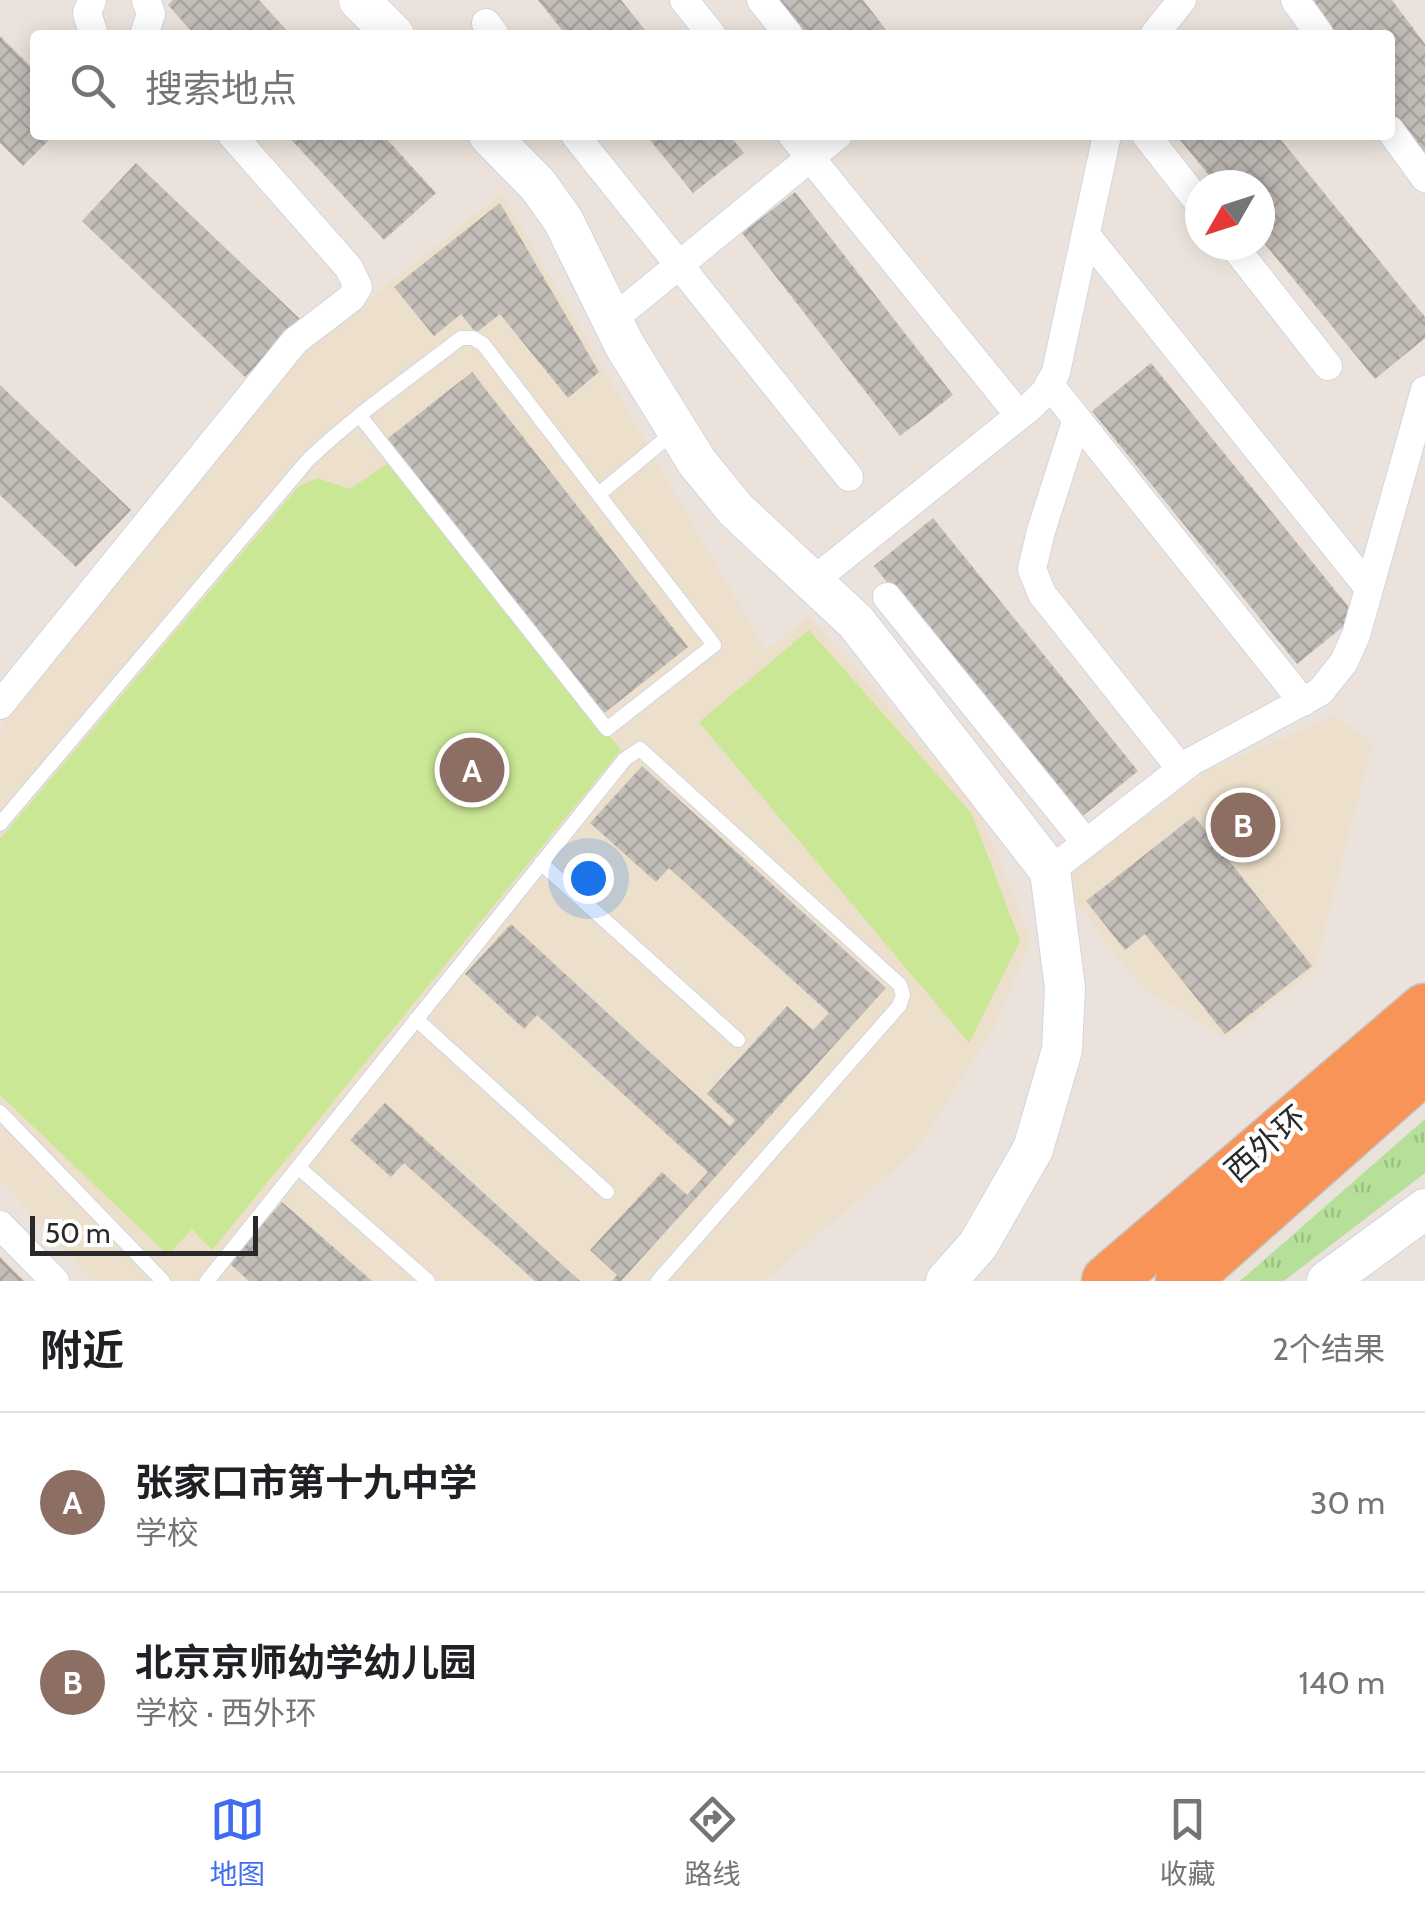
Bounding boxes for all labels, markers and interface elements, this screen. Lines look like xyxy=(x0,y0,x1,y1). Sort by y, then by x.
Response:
search box xyxy=(30,30,1395,140)
icon: search xyxy=(65,58,120,113)
text: 搜索地点 xyxy=(145,65,297,112)
north arrow xyxy=(1185,170,1275,260)
pin: A xyxy=(440,732,504,808)
pin: B xyxy=(1210,788,1276,862)
your location xyxy=(563,853,614,904)
street label: 西外环 xyxy=(1217,1097,1315,1190)
scale bar xyxy=(30,1211,258,1256)
text: 50 m xyxy=(45,1216,111,1250)
text: 附近 xyxy=(40,1324,124,1376)
text: 2个结果 xyxy=(1272,1329,1385,1368)
text: 张家口市第十九中学 xyxy=(135,1459,477,1506)
text: A xyxy=(62,1483,83,1522)
text: 30 m xyxy=(1310,1483,1385,1522)
text: 学校 xyxy=(135,1513,199,1552)
text: 北京京师幼学幼儿园 xyxy=(135,1639,477,1686)
text: B xyxy=(62,1663,83,1702)
text: 140 m xyxy=(1298,1663,1385,1702)
text: 学校 · 西外环 xyxy=(135,1693,317,1732)
tab: 地图 xyxy=(209,1792,266,1892)
tab: 路线 xyxy=(684,1792,741,1892)
tab: 收藏 xyxy=(1159,1792,1216,1892)

